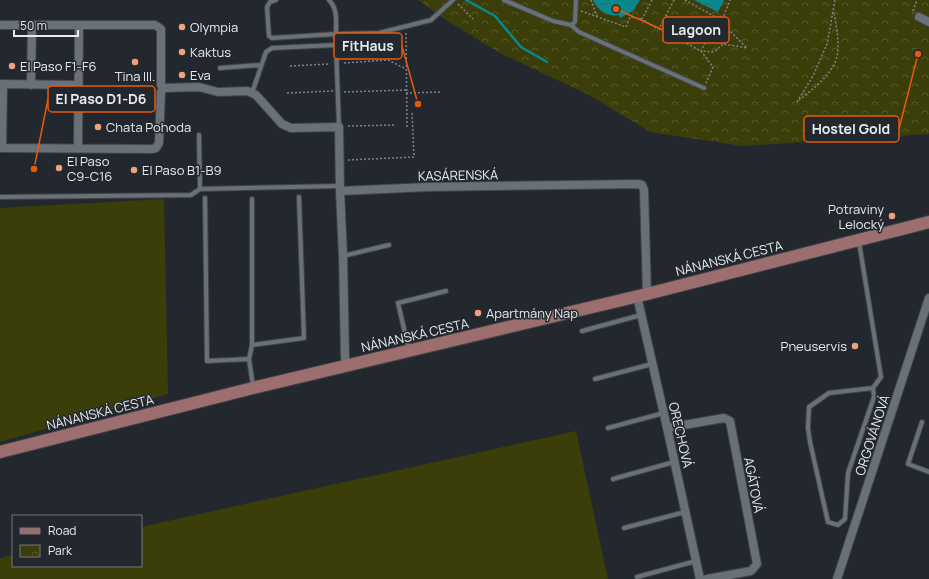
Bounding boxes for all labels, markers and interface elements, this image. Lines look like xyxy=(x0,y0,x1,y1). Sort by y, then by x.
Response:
scale bar xyxy=(14,12,78,38)
text: 50 m xyxy=(20,17,47,34)
callout: Lagoon xyxy=(663,17,729,43)
place label: Olympia xyxy=(190,18,238,36)
text: Lagoon xyxy=(671,20,721,39)
marker: Olympia xyxy=(177,22,187,32)
callout: FitHaus xyxy=(334,33,402,59)
text: FitHaus xyxy=(342,36,394,55)
place label: Kaktus xyxy=(190,43,231,61)
marker: Kaktus xyxy=(177,47,187,57)
place label: El Paso F1-F6 xyxy=(20,57,97,75)
marker: Tina III. xyxy=(130,57,140,67)
marker: El Paso F1-F6 xyxy=(7,61,17,71)
place label: Eva xyxy=(190,66,211,84)
place label: Tina III. xyxy=(115,67,155,85)
marker: Eva xyxy=(177,70,187,80)
callout: El Paso D1-D6 xyxy=(48,86,155,112)
text: El Paso D1-D6 xyxy=(55,89,147,108)
callout: Hostel Gold xyxy=(804,116,899,142)
place label: Chata Pohoda xyxy=(106,118,191,136)
text: Hostel Gold xyxy=(812,119,890,138)
marker: Chata Pohoda xyxy=(93,122,103,132)
place label: El Paso C9-C16 xyxy=(67,152,112,185)
place label: El Paso B1-B9 xyxy=(142,161,221,179)
marker: El Paso C9-C16 xyxy=(54,163,64,173)
marker: El Paso B1-B9 xyxy=(129,165,139,175)
street label: KASÁRENSKÁ xyxy=(418,165,498,185)
place label: Potraviny Lelocký xyxy=(828,200,884,233)
marker: Potraviny Lelocký xyxy=(887,211,897,221)
street label: NÁNANSKÁ CESTA xyxy=(674,236,784,280)
place label: Apartmány Nap xyxy=(486,304,578,322)
marker: Apartmány Nap xyxy=(473,308,483,318)
street label: NÁNANSKÁ CESTA xyxy=(359,314,471,356)
place label: Pneuservis xyxy=(781,337,847,355)
marker: Pneuservis xyxy=(850,341,860,351)
street label: NÁNANSKÁ CESTA xyxy=(45,390,155,434)
street label: ORGOVÁNOVÁ xyxy=(850,392,894,478)
street label: ORECHOVÁ xyxy=(665,400,697,470)
street label: AGÁTOVÁ xyxy=(740,456,768,514)
legend xyxy=(12,515,142,567)
text: Road xyxy=(48,522,76,539)
text: Park xyxy=(48,542,73,559)

